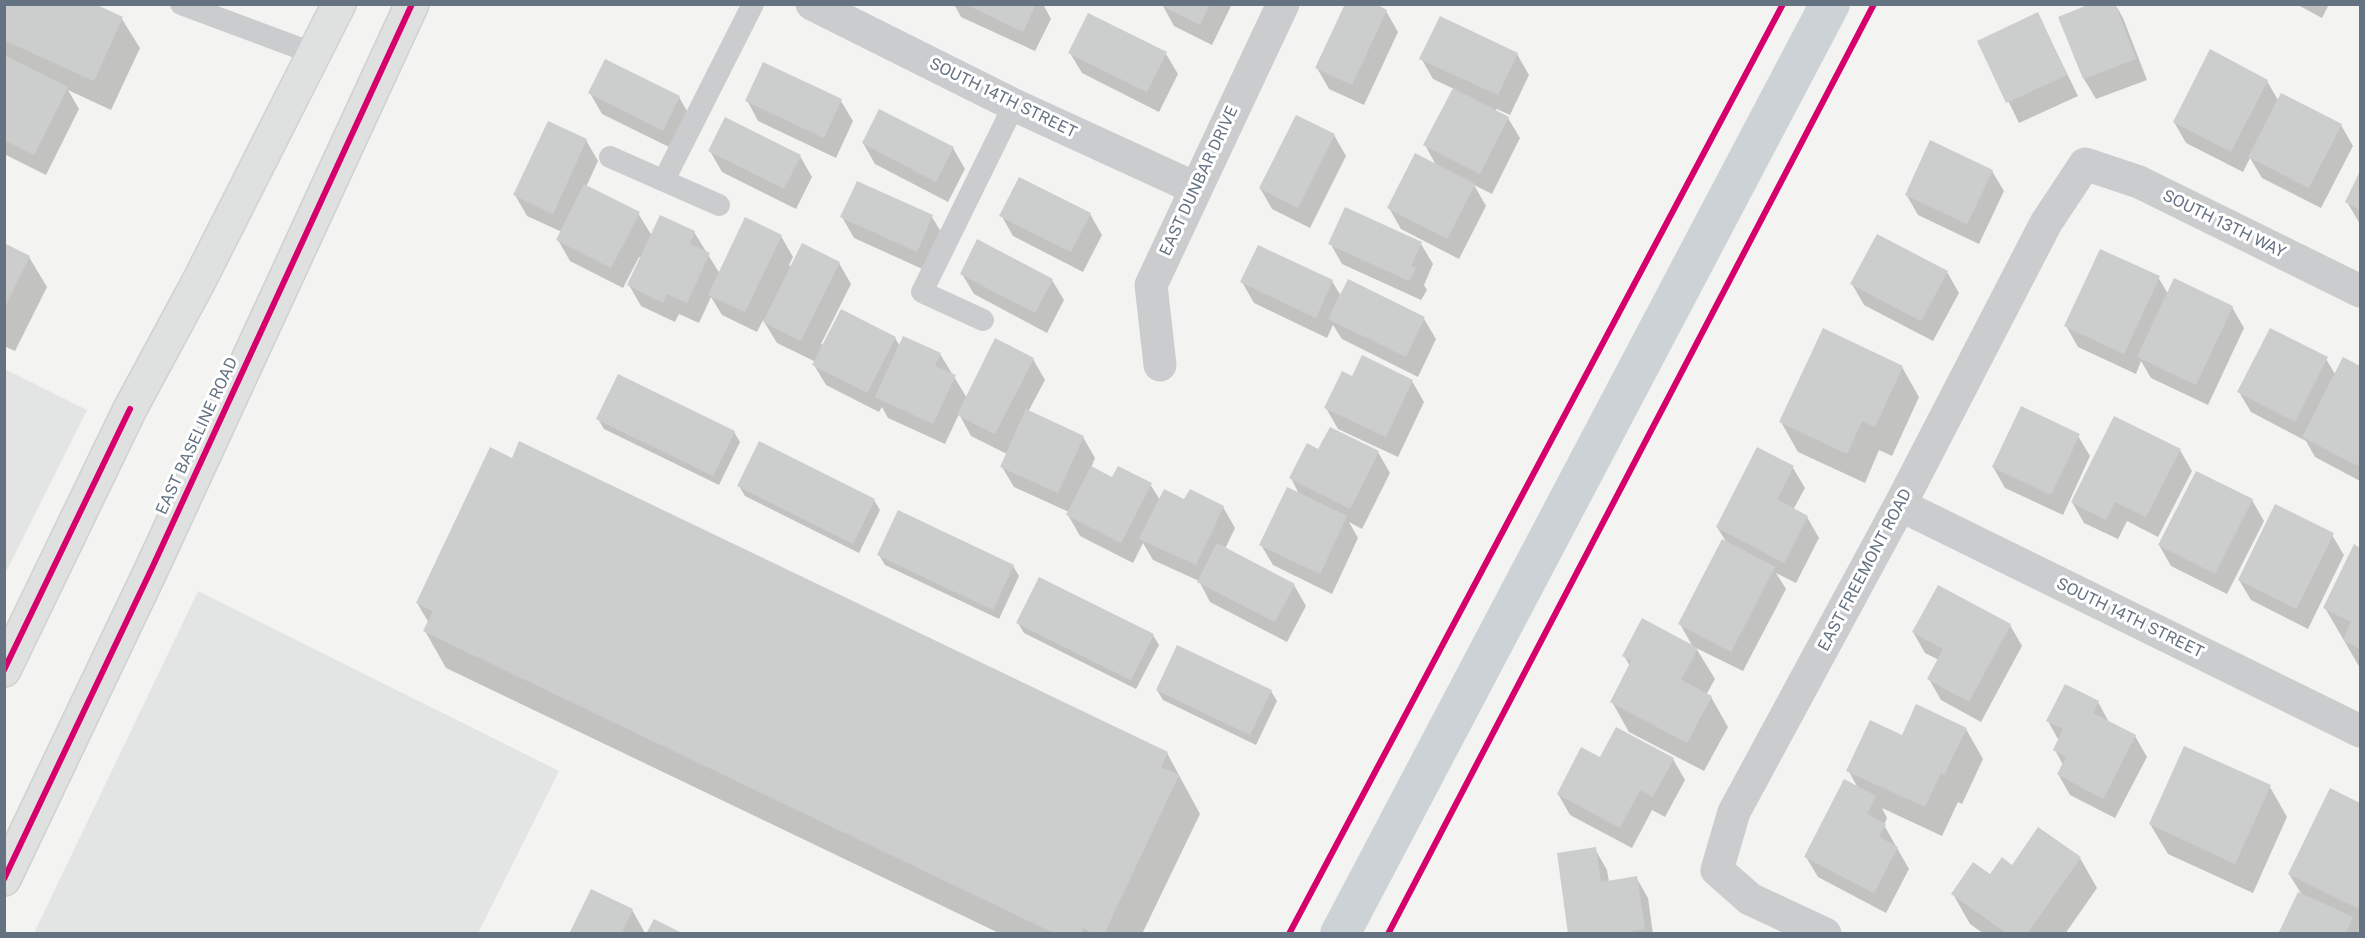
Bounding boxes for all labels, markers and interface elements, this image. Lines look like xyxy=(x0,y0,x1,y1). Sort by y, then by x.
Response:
street label: SOUTH 14TH STREET xyxy=(926,54,1080,142)
street label: EAST DUNBAR DRIVE xyxy=(1156,103,1242,259)
street label: SOUTH 13TH WAY xyxy=(2159,186,2289,262)
street label: EAST BASELINE ROAD xyxy=(152,354,242,518)
street label: EAST FREEMONT ROAD xyxy=(1814,486,1916,654)
street label: SOUTH 14TH STREET xyxy=(2053,574,2207,662)

